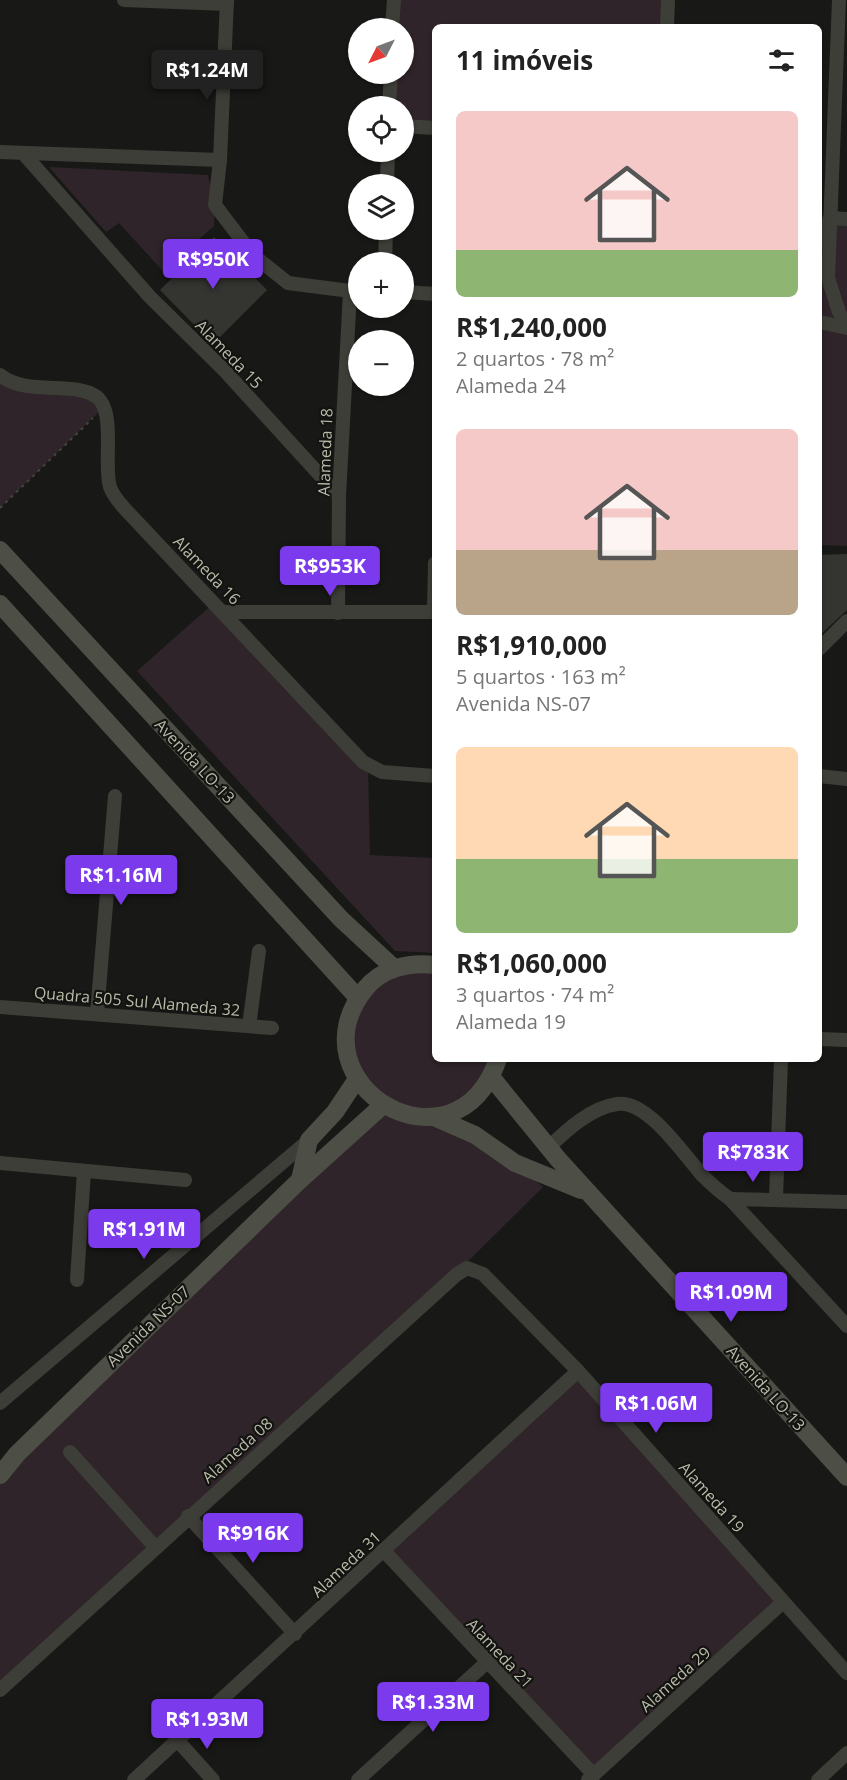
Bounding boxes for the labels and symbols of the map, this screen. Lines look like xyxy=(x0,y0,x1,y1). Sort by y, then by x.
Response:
north arrow xyxy=(348,18,414,84)
pin: R$1.24M xyxy=(152,50,262,101)
pin: R$950K xyxy=(164,239,262,290)
street label: Alameda 15 xyxy=(191,315,267,393)
street label: Alameda 18 xyxy=(312,408,338,496)
street label: Alameda 16 xyxy=(169,531,245,609)
pin: R$953K xyxy=(281,546,379,597)
street label: Avenida LO-13 xyxy=(150,714,240,808)
pin: R$1.16M xyxy=(66,855,176,906)
street label: Quadra 505 Sul Alameda 32 xyxy=(33,981,241,1021)
pin: R$783K xyxy=(704,1132,802,1183)
pin: R$1.91M xyxy=(89,1209,199,1260)
pin: R$1.09M xyxy=(676,1272,786,1323)
street label: Avenida NS-07 xyxy=(101,1281,195,1371)
street label: Avenida LO-13 xyxy=(722,1340,810,1436)
pin: R$1.06M xyxy=(601,1383,711,1434)
street label: Alameda 08 xyxy=(197,1412,277,1488)
street label: Alameda 19 xyxy=(674,1457,750,1537)
pin: R$916K xyxy=(204,1513,302,1564)
street label: Alameda 31 xyxy=(306,1526,386,1602)
street label: Alameda 21 xyxy=(462,1613,538,1693)
street label: Alameda 29 xyxy=(635,1641,715,1717)
pin: R$1.33M xyxy=(378,1682,488,1733)
pin: R$1.93M xyxy=(152,1699,262,1750)

